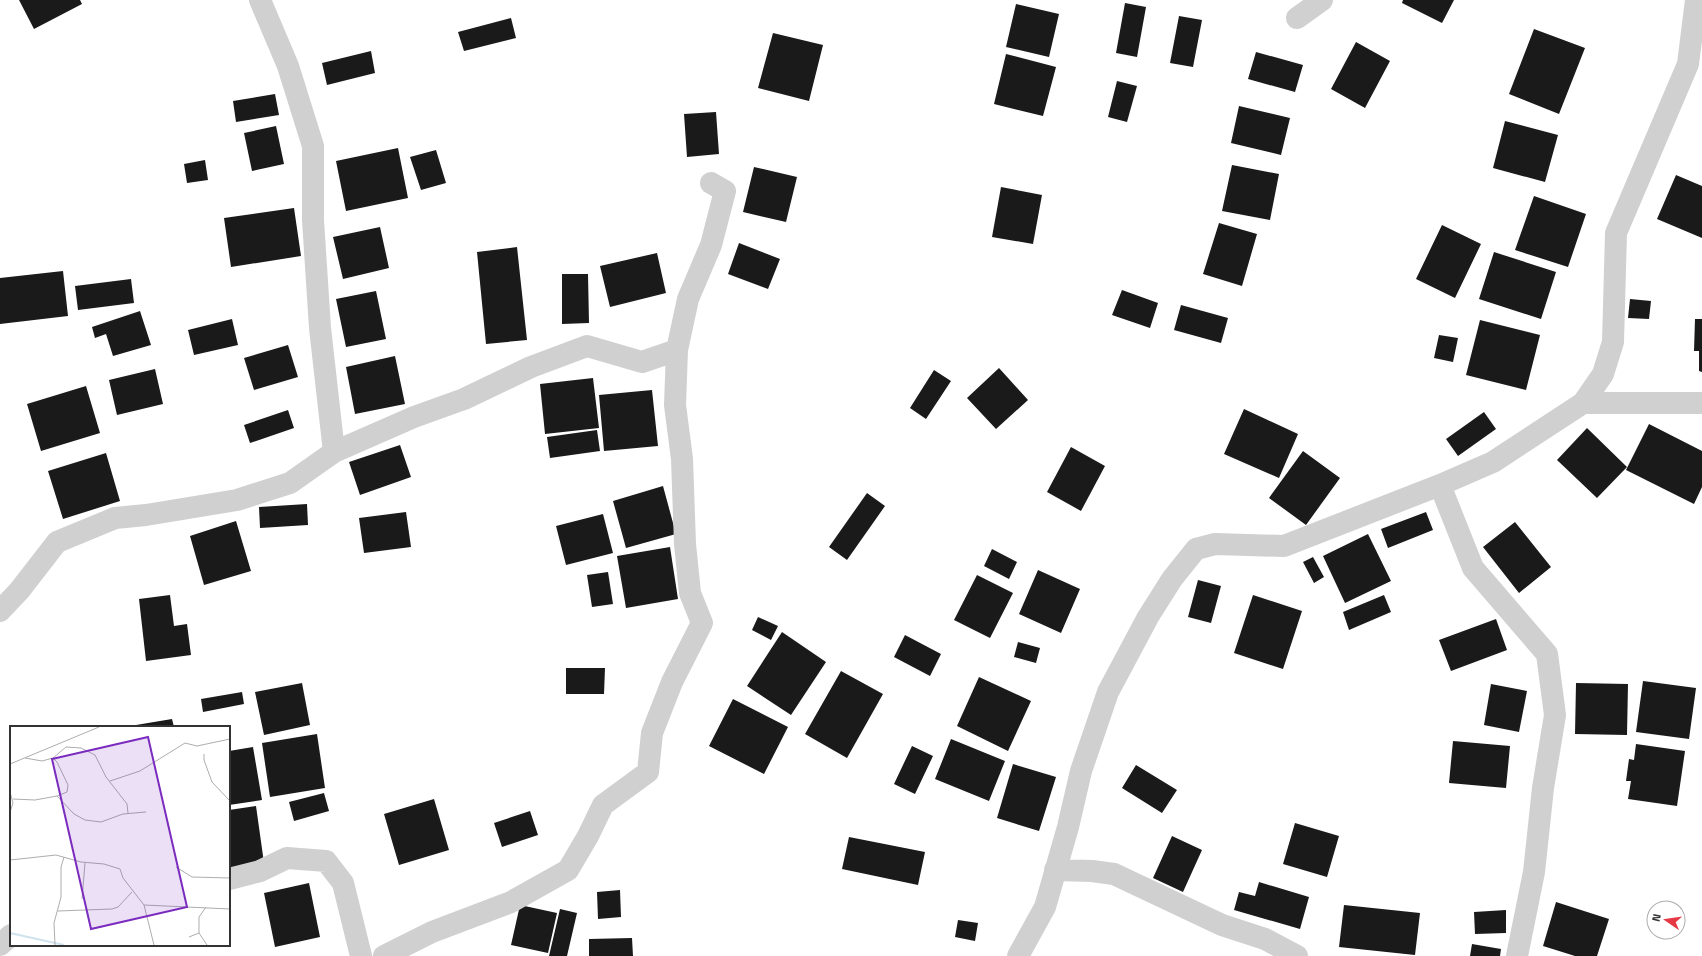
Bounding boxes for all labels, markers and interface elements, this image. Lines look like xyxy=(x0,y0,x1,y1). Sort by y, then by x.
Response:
inset map xyxy=(10,726,230,946)
north arrow xyxy=(1646,900,1686,940)
text: N xyxy=(1648,912,1665,923)

